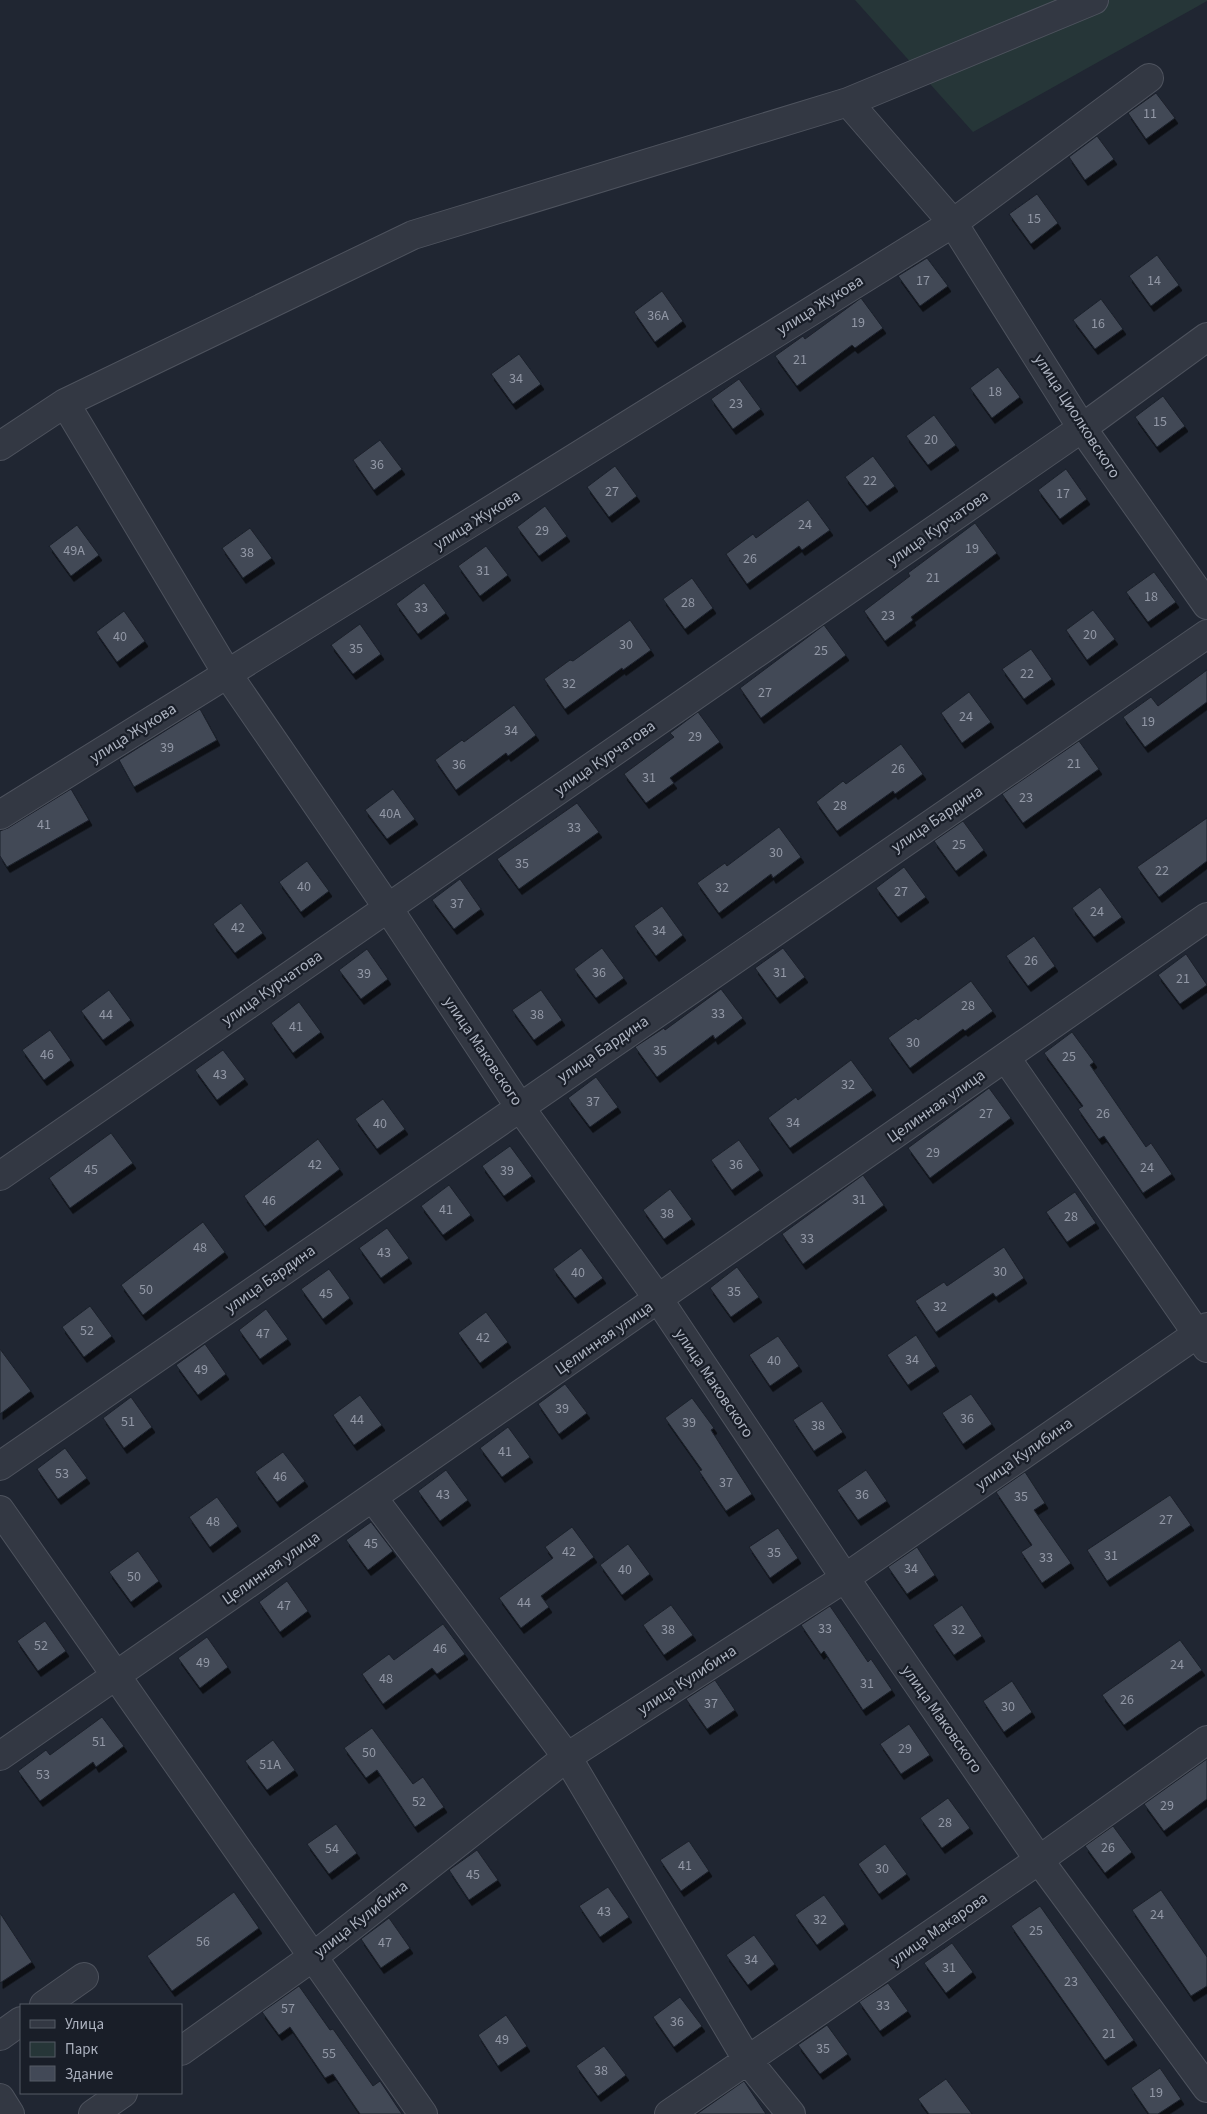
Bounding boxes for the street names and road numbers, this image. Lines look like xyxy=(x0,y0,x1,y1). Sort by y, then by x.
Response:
street label: улица Жукова xyxy=(773,270,867,340)
street label: улица Циолковского xyxy=(1028,349,1126,483)
street label: улица Жукова xyxy=(430,485,524,555)
street label: улица Курчатова xyxy=(883,485,993,571)
street label: улица Жукова xyxy=(86,698,180,768)
street label: улица Курчатова xyxy=(550,715,660,801)
street label: улица Бардина xyxy=(887,780,987,858)
street label: улица Курчатова xyxy=(217,945,327,1031)
street label: улица Маковского xyxy=(438,992,528,1110)
street label: улица Бардина xyxy=(553,1010,653,1088)
street label: Целинная улица xyxy=(882,1064,990,1148)
street label: улица Бардина xyxy=(220,1240,320,1318)
street label: Целинная улица xyxy=(550,1296,658,1380)
street label: улица Маковского xyxy=(669,1324,759,1442)
street label: улица Кулибина xyxy=(971,1412,1077,1496)
street label: Целинная улица xyxy=(217,1526,325,1610)
street label: улица Кулибина xyxy=(633,1640,741,1720)
street label: улица Маковского xyxy=(896,1660,988,1778)
street label: улица Кулибина xyxy=(309,1875,413,1963)
street label: улица Макарова xyxy=(886,1887,992,1971)

